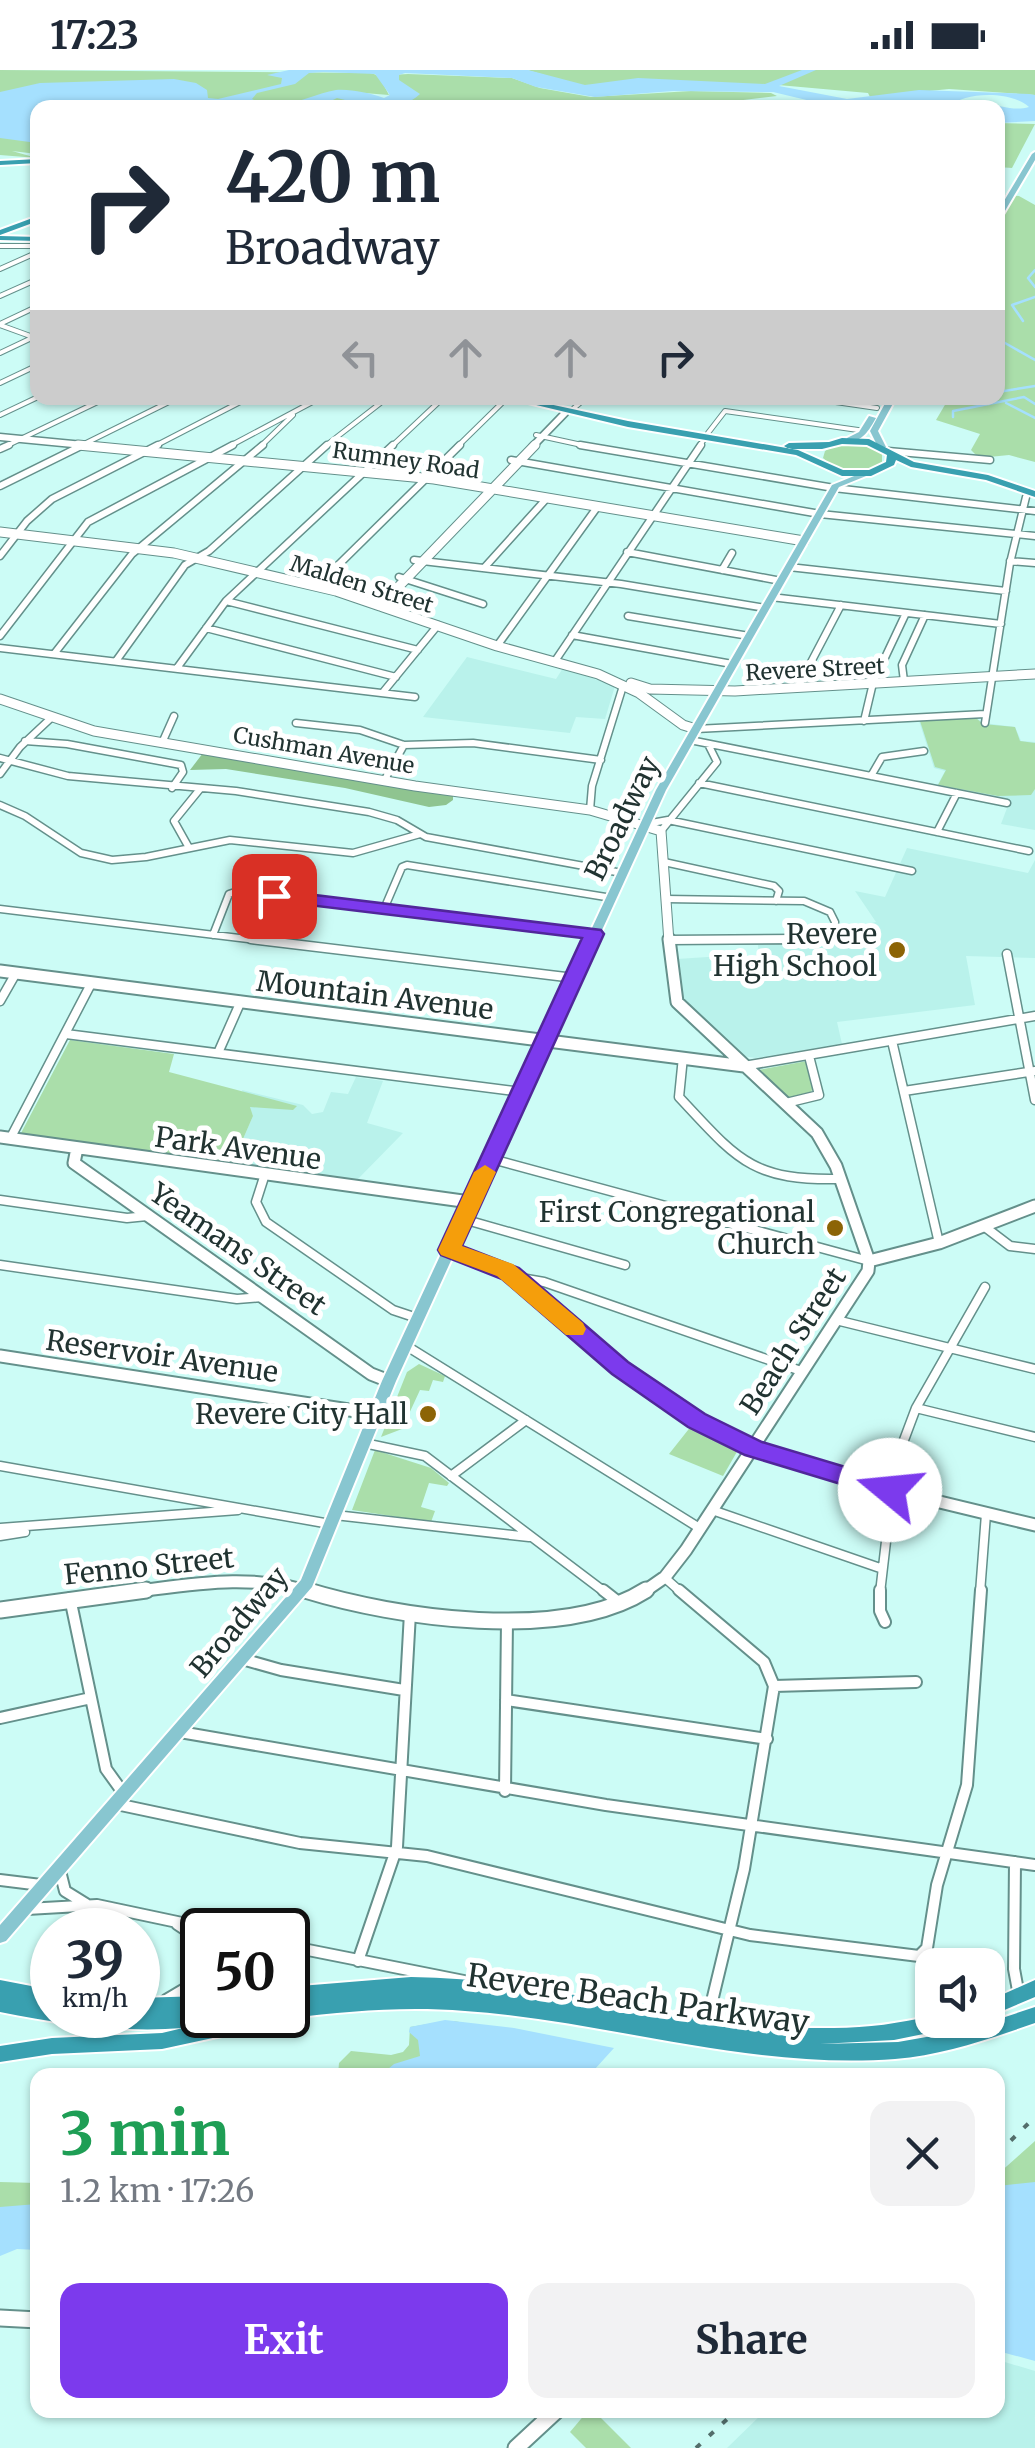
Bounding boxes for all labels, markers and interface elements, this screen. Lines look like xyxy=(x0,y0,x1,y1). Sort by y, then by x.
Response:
text: 17:23 xyxy=(50,12,139,59)
text: 420 m xyxy=(225,133,440,221)
icon: right xyxy=(60,140,190,270)
text: Broadway xyxy=(225,220,440,276)
icon: left xyxy=(333,330,388,385)
icon: ahead xyxy=(438,330,493,385)
icon: ahead xyxy=(543,330,598,385)
icon: right xyxy=(648,330,703,385)
street label: Rumney Road xyxy=(331,436,481,484)
street label: Malden Street xyxy=(287,549,437,619)
street label: Revere Street xyxy=(745,651,886,687)
street label: Cushman Avenue xyxy=(231,720,417,780)
street label: Broadway xyxy=(577,749,668,886)
pin xyxy=(232,854,317,939)
icon: arrive xyxy=(247,869,302,924)
place label: Revere High School xyxy=(713,916,877,984)
marker: Revere High School xyxy=(886,939,908,961)
street label: Mountain Avenue xyxy=(255,963,495,1027)
street label: Park Avenue xyxy=(153,1119,323,1177)
street label: Yeamans Street xyxy=(142,1174,333,1323)
place label: First Congregational Church xyxy=(539,1194,815,1262)
marker: First Congregational Church xyxy=(824,1217,846,1239)
street label: Beach Street xyxy=(732,1261,854,1421)
street label: Reservoir Avenue xyxy=(44,1322,280,1390)
place label: Revere City Hall xyxy=(195,1396,408,1432)
marker: Revere City Hall xyxy=(417,1403,439,1425)
position arrow xyxy=(838,1438,942,1542)
street label: Fenno Street xyxy=(62,1539,236,1593)
street label: Broadway xyxy=(182,1559,296,1685)
speed limit sign: 50 xyxy=(180,1908,310,2038)
text: 39 xyxy=(66,1929,124,1992)
map controls xyxy=(915,1948,1005,2038)
button: sound xyxy=(915,1948,1005,2038)
street label: Revere Beach Parkway xyxy=(464,1955,812,2043)
text: km/h xyxy=(62,1982,128,2014)
text: 3 min xyxy=(60,2096,230,2171)
button: close xyxy=(870,2101,975,2206)
text: 1.2 km · 17:26 xyxy=(60,2171,254,2211)
button: Exit xyxy=(60,2283,508,2398)
button: Share xyxy=(528,2283,975,2398)

